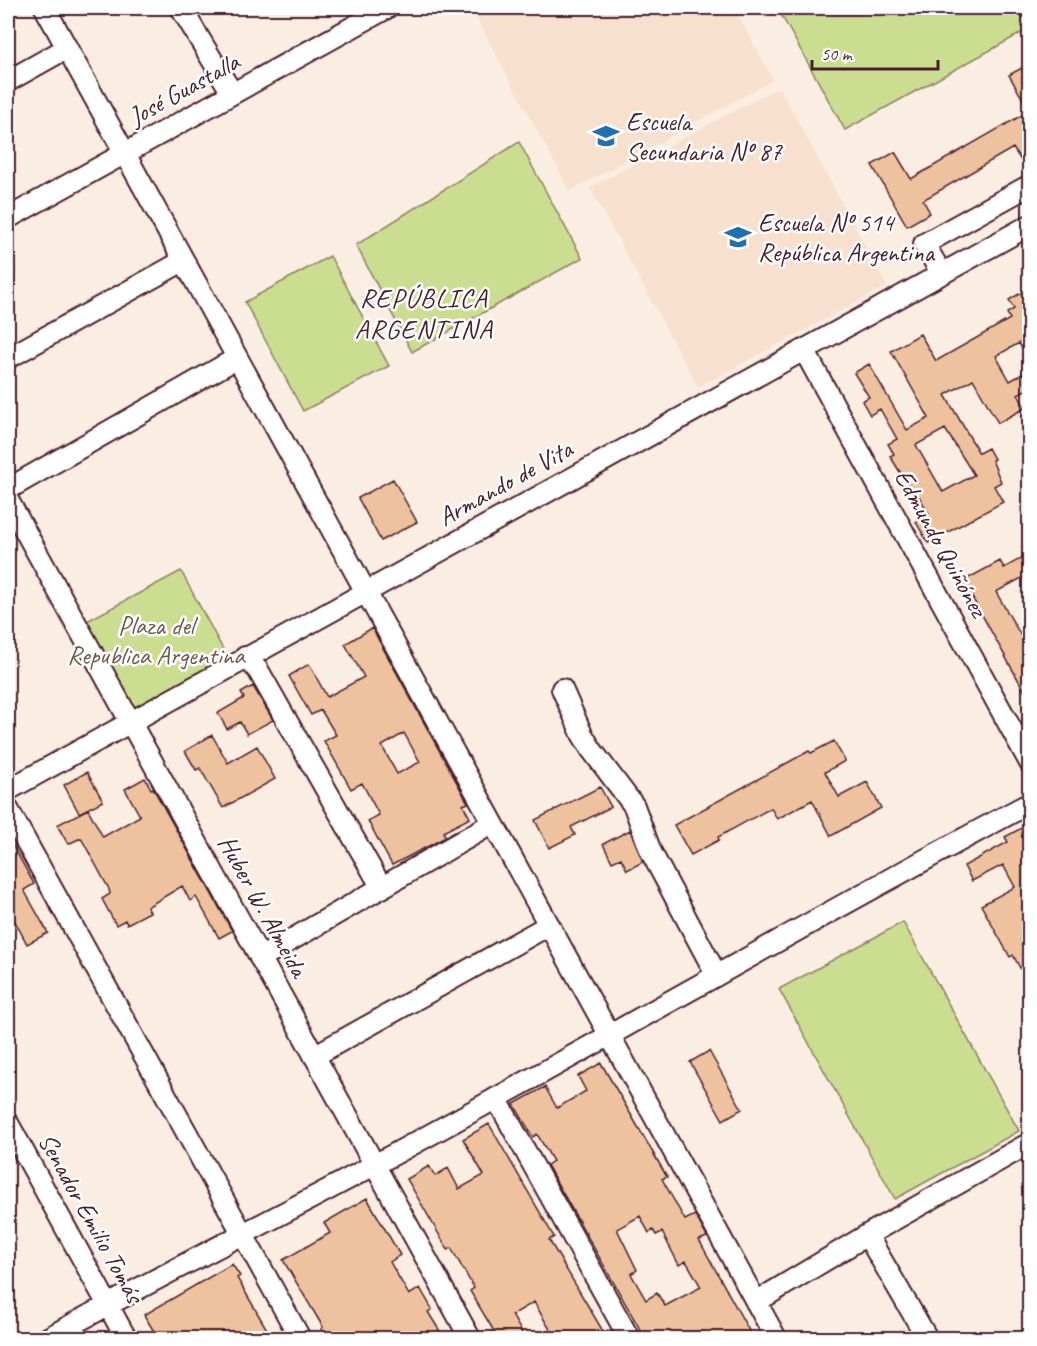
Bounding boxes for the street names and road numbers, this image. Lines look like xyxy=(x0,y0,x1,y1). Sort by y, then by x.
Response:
street label: José Guastalla xyxy=(121,44,247,134)
street label: Armando de Vita xyxy=(432,432,579,533)
street label: Edmundo Quiñónez xyxy=(887,463,996,625)
street label: Huber W. Almeida xyxy=(210,829,317,985)
street label: Senador Emilio Tomás xyxy=(31,1127,152,1311)

